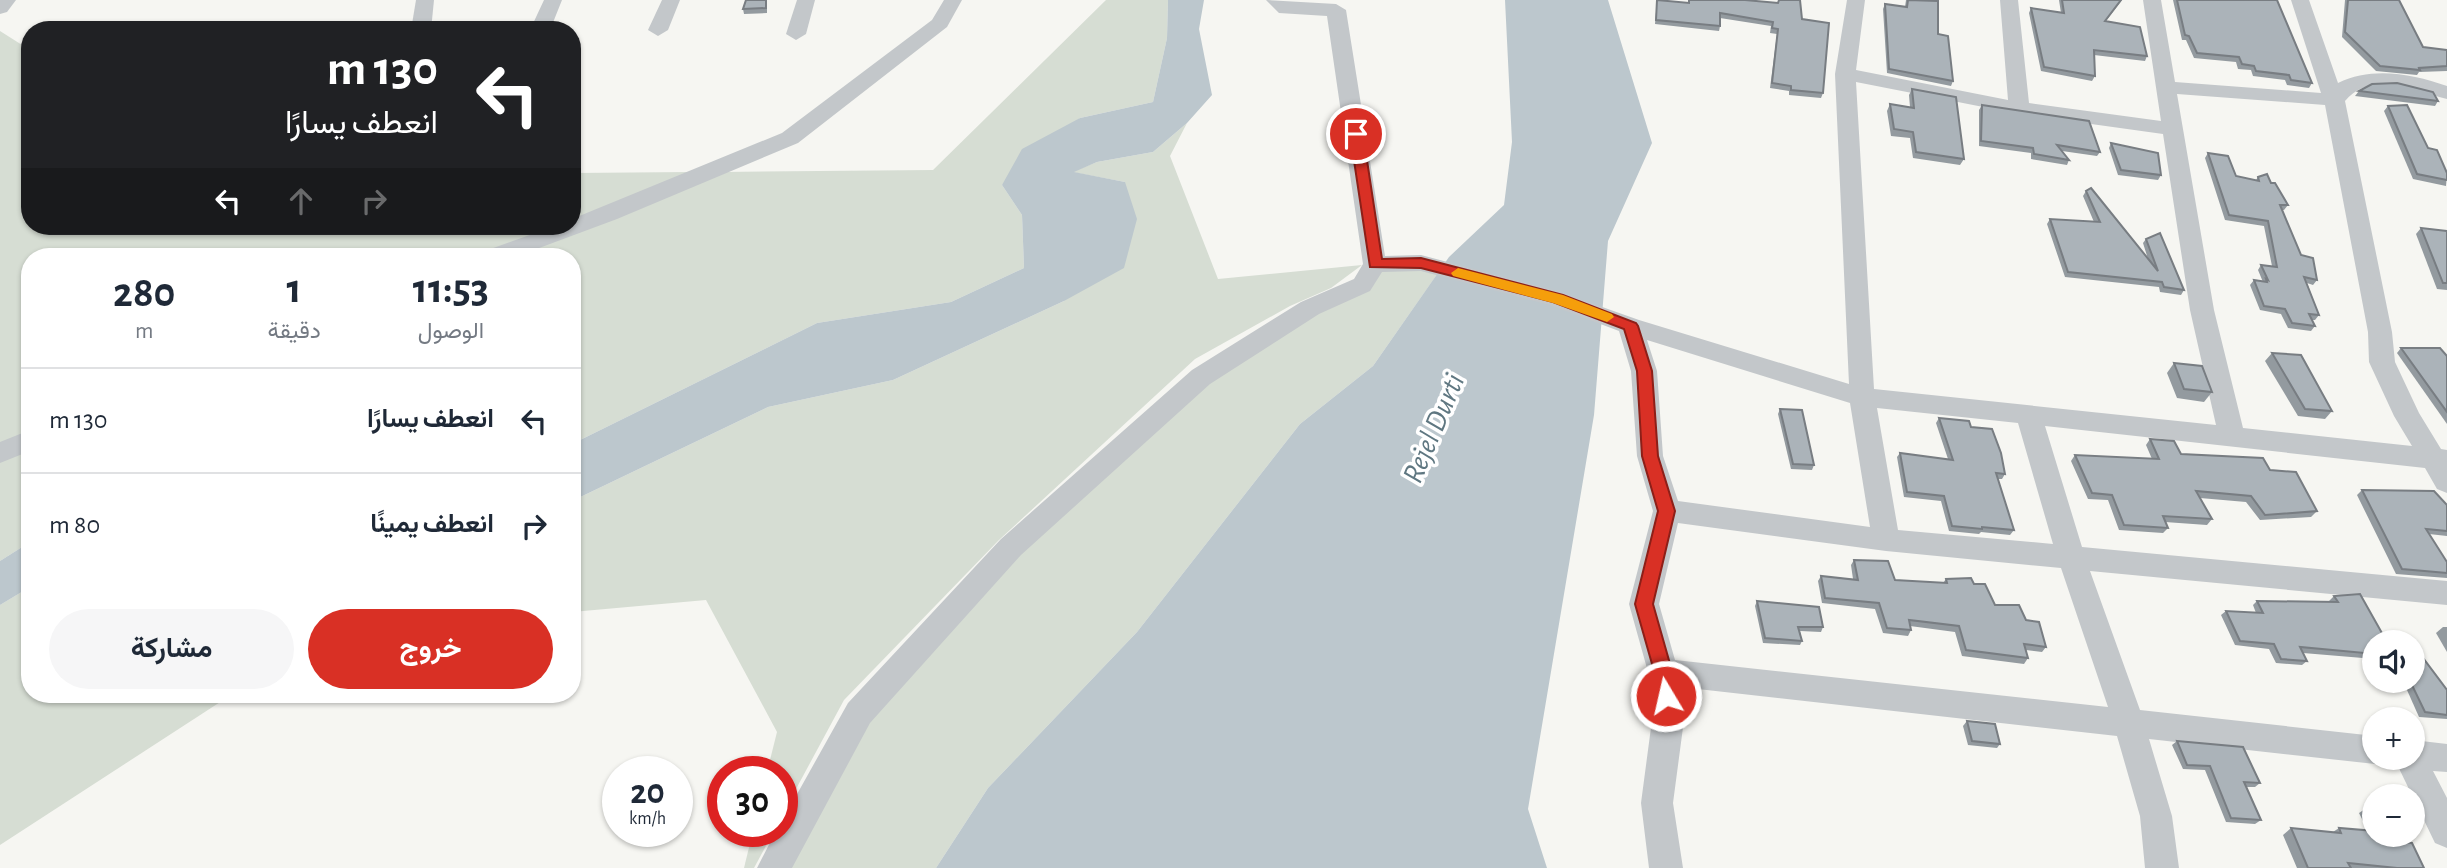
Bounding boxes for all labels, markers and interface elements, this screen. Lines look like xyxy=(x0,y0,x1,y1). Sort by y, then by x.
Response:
text: 130 m xyxy=(327,45,438,94)
icon: left xyxy=(462,49,553,140)
pin xyxy=(1326,104,1386,164)
text: انعطف يسارًا xyxy=(285,107,438,139)
icon: arrive xyxy=(1337,115,1375,153)
icon: left xyxy=(209,182,247,220)
icon: ahead xyxy=(282,182,320,220)
icon: right xyxy=(355,182,393,220)
text: 1 xyxy=(287,268,302,310)
text: 11:53 xyxy=(413,268,489,310)
text: 280 xyxy=(113,272,175,314)
text: m xyxy=(135,320,153,343)
text: دقيقة xyxy=(268,320,321,343)
text: الوصول xyxy=(418,320,484,343)
water label: Rejel Durti xyxy=(1398,369,1470,487)
icon: left xyxy=(515,402,553,440)
text: انعطف يسارًا xyxy=(367,406,494,432)
text: 130 m xyxy=(49,407,108,433)
icon: right xyxy=(515,507,553,545)
text: انعطف يمينًا xyxy=(370,511,494,537)
text: 80 m xyxy=(49,512,100,538)
button: مشاركة xyxy=(49,609,294,689)
button: خروج xyxy=(308,609,553,689)
map controls xyxy=(2362,630,2425,847)
button: sound xyxy=(2362,630,2425,693)
position arrow xyxy=(1629,659,1703,733)
button: + xyxy=(2362,707,2425,770)
speed limit sign: 30 xyxy=(707,756,798,847)
text: 20 xyxy=(630,775,665,810)
button: − xyxy=(2362,784,2425,847)
text: km/h xyxy=(629,810,666,828)

